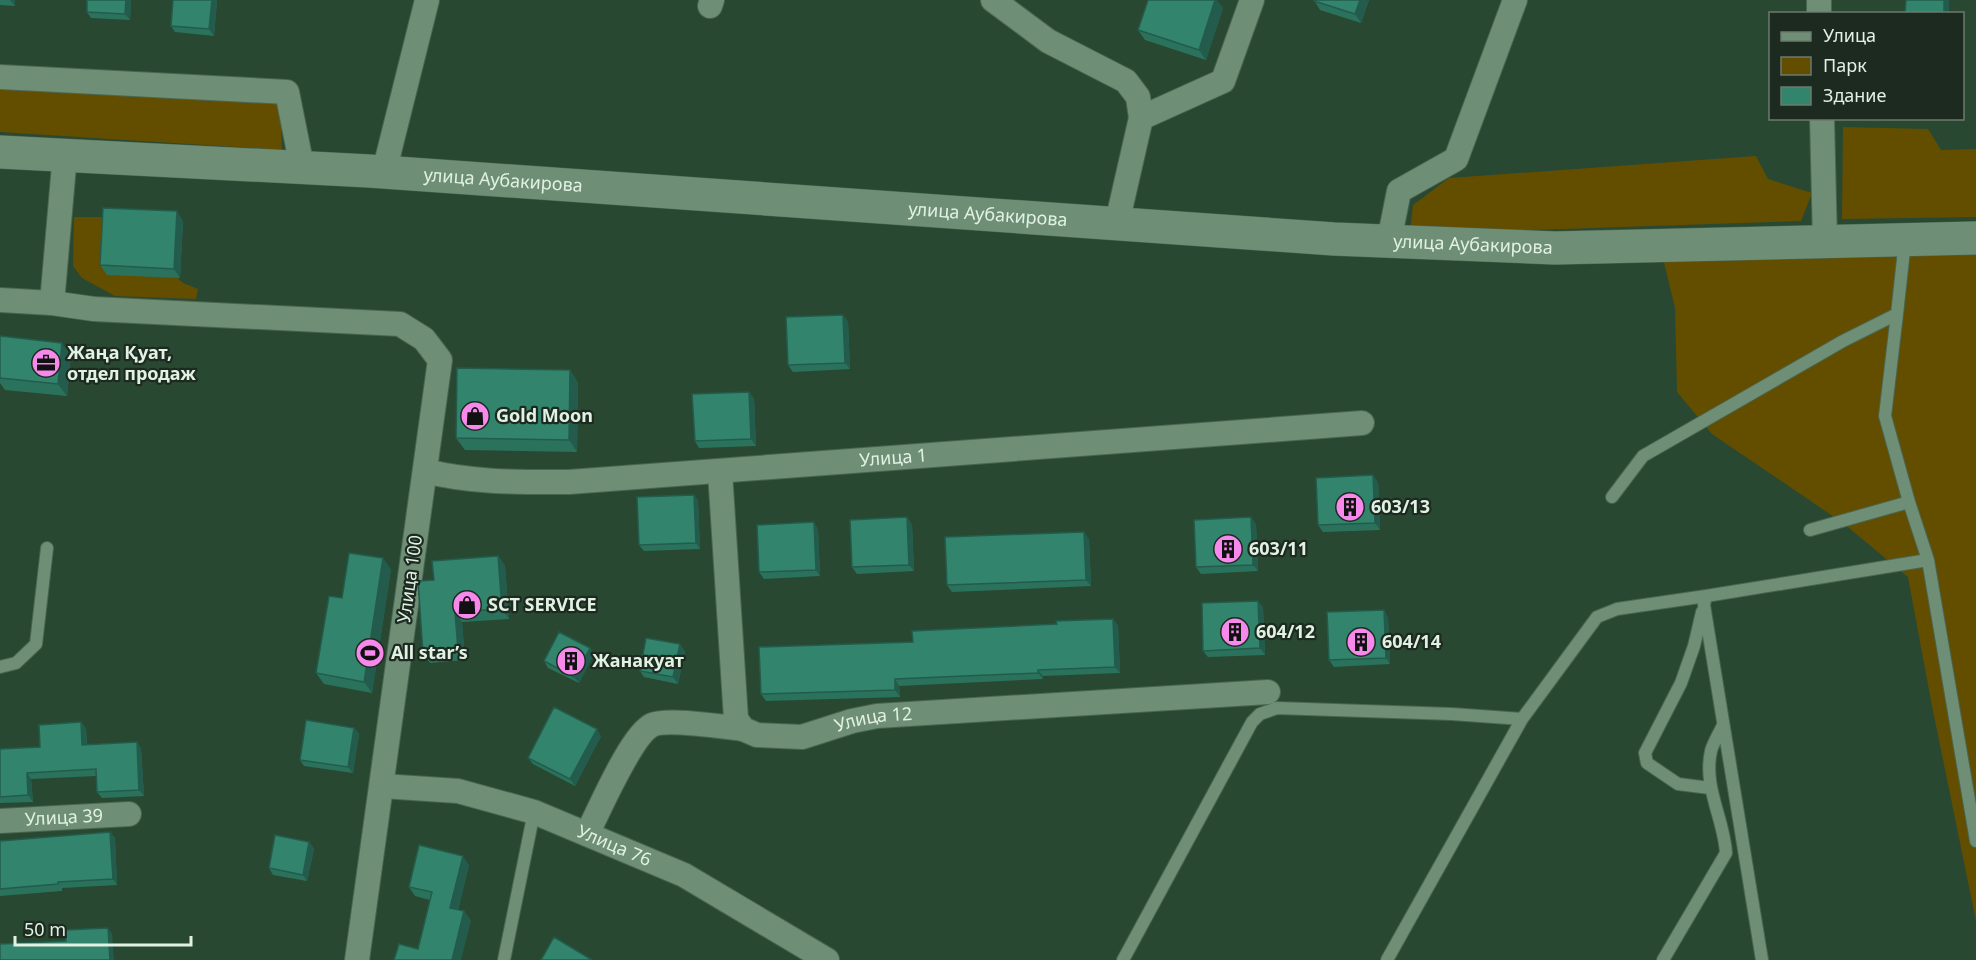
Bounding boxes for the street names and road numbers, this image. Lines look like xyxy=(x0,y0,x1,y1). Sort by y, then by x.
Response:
street label: улица Аубакирова xyxy=(423,162,584,197)
street label: улица Аубакирова xyxy=(908,196,1068,231)
street label: улица Аубакирова xyxy=(1393,228,1553,259)
street label: Улица 1 xyxy=(858,442,928,471)
street label: Улица 100 xyxy=(391,533,427,624)
street label: Улица 12 xyxy=(831,701,913,737)
street label: Улица 39 xyxy=(24,802,104,831)
street label: Улица 76 xyxy=(574,819,655,871)

